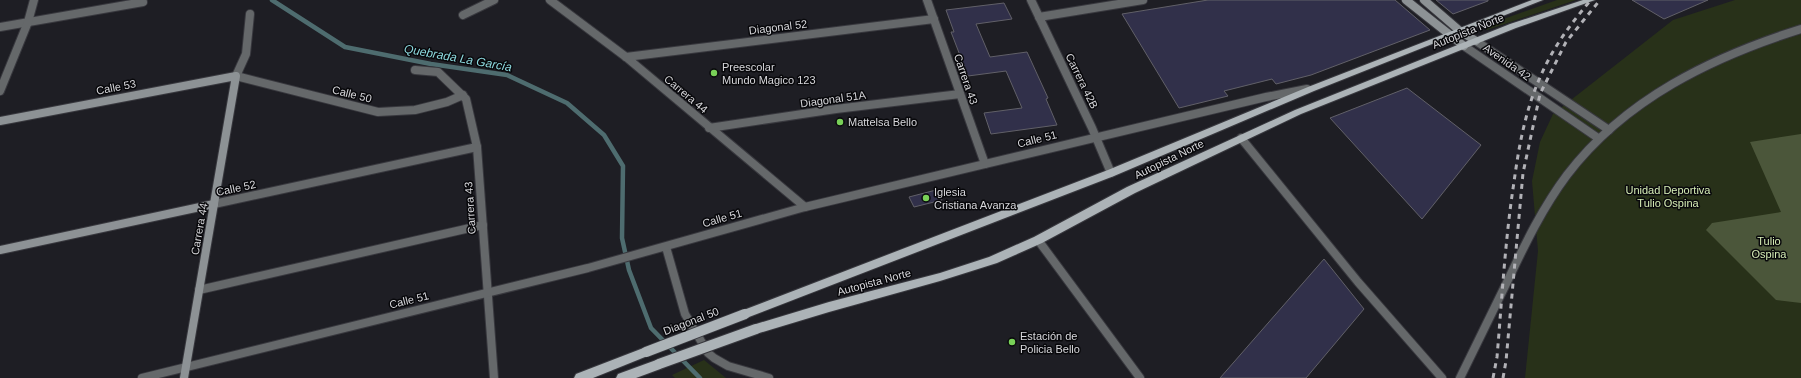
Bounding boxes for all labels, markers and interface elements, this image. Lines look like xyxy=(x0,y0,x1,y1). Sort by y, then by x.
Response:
street label: Autopista Norte xyxy=(1431,11,1505,51)
street label: Diagonal 52 xyxy=(748,17,808,37)
street label: Avenida 42 xyxy=(1481,41,1533,83)
water label: Quebrada La García xyxy=(403,42,513,74)
street label: Carrera 42B xyxy=(1063,51,1101,111)
street label: Carrera 43 xyxy=(952,52,980,106)
place label: Preescolar Mundo Magico 123 xyxy=(722,61,816,86)
marker: Preescolar Mundo Magico 123 xyxy=(709,68,719,78)
street label: Carrera 44 xyxy=(662,73,710,115)
street label: Calle 53 xyxy=(95,77,137,97)
street label: Calle 50 xyxy=(331,83,373,105)
street label: Diagonal 51A xyxy=(799,88,867,110)
place label: Mattelsa Bello xyxy=(848,116,917,128)
marker: Mattelsa Bello xyxy=(835,117,845,127)
street label: Calle 51 xyxy=(1016,128,1058,150)
street label: Autopista Norte xyxy=(1132,137,1206,181)
street label: Calle 52 xyxy=(215,178,257,198)
street label: Carrera 43 xyxy=(462,181,478,235)
park label: Unidad Deportiva Tulio Ospina xyxy=(1626,184,1711,209)
place label: Iglesia Cristiana Avanza xyxy=(934,186,1017,211)
marker: Iglesia Cristiana Avanza xyxy=(921,193,931,203)
street label: Carrera 44 xyxy=(189,202,209,256)
street label: Calle 51 xyxy=(701,207,743,229)
park label: Tulio Ospina xyxy=(1752,235,1787,260)
street label: Autopista Norte xyxy=(836,266,912,298)
street label: Calle 51 xyxy=(388,289,430,311)
street label: Diagonal 50 xyxy=(661,305,721,337)
place label: Estación de Policia Bello xyxy=(1020,330,1080,355)
marker: Estación de Policia Bello xyxy=(1007,337,1017,347)

